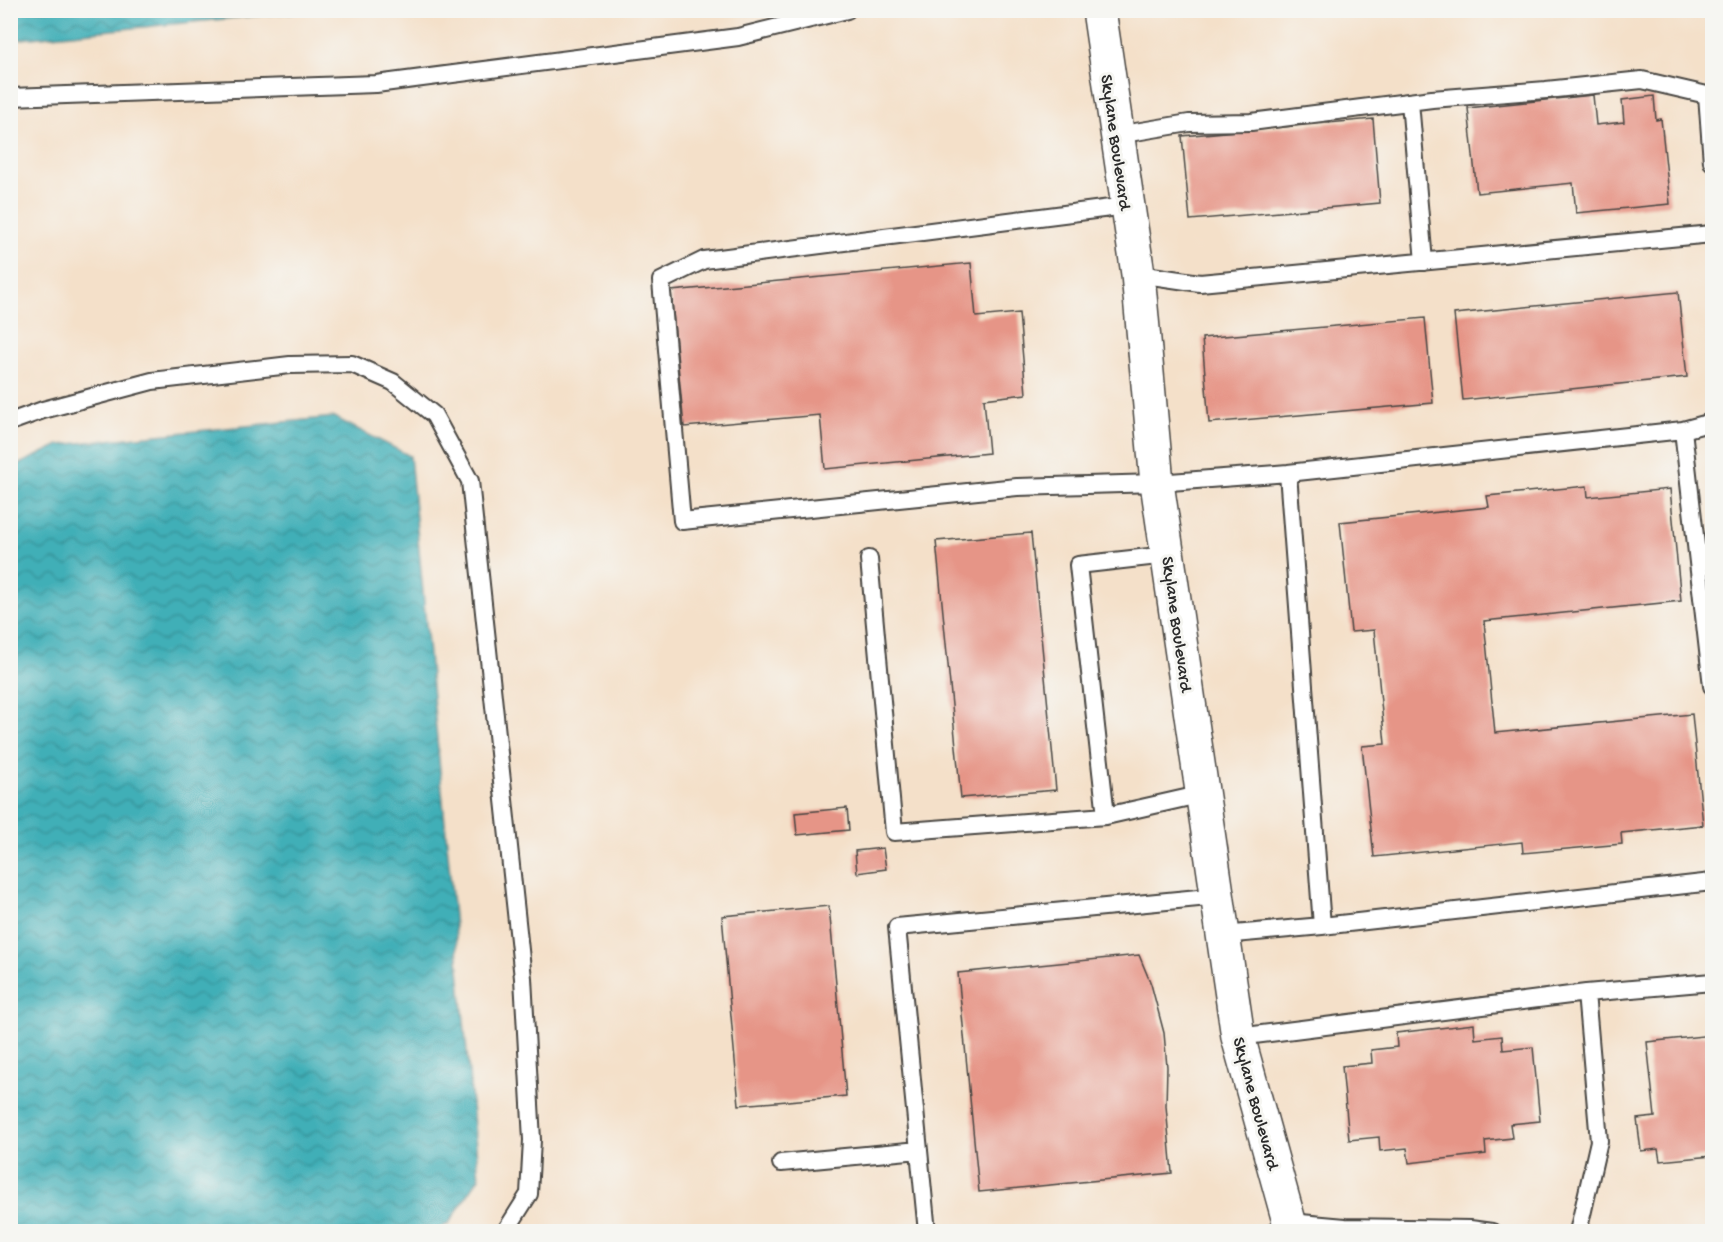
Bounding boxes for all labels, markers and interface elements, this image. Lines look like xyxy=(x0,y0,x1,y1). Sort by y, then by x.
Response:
street label: Skylane Boulevard xyxy=(1095,73,1135,213)
street label: Skylane Boulevard xyxy=(1156,555,1196,695)
street label: Skylane Boulevard xyxy=(1227,1035,1283,1174)

